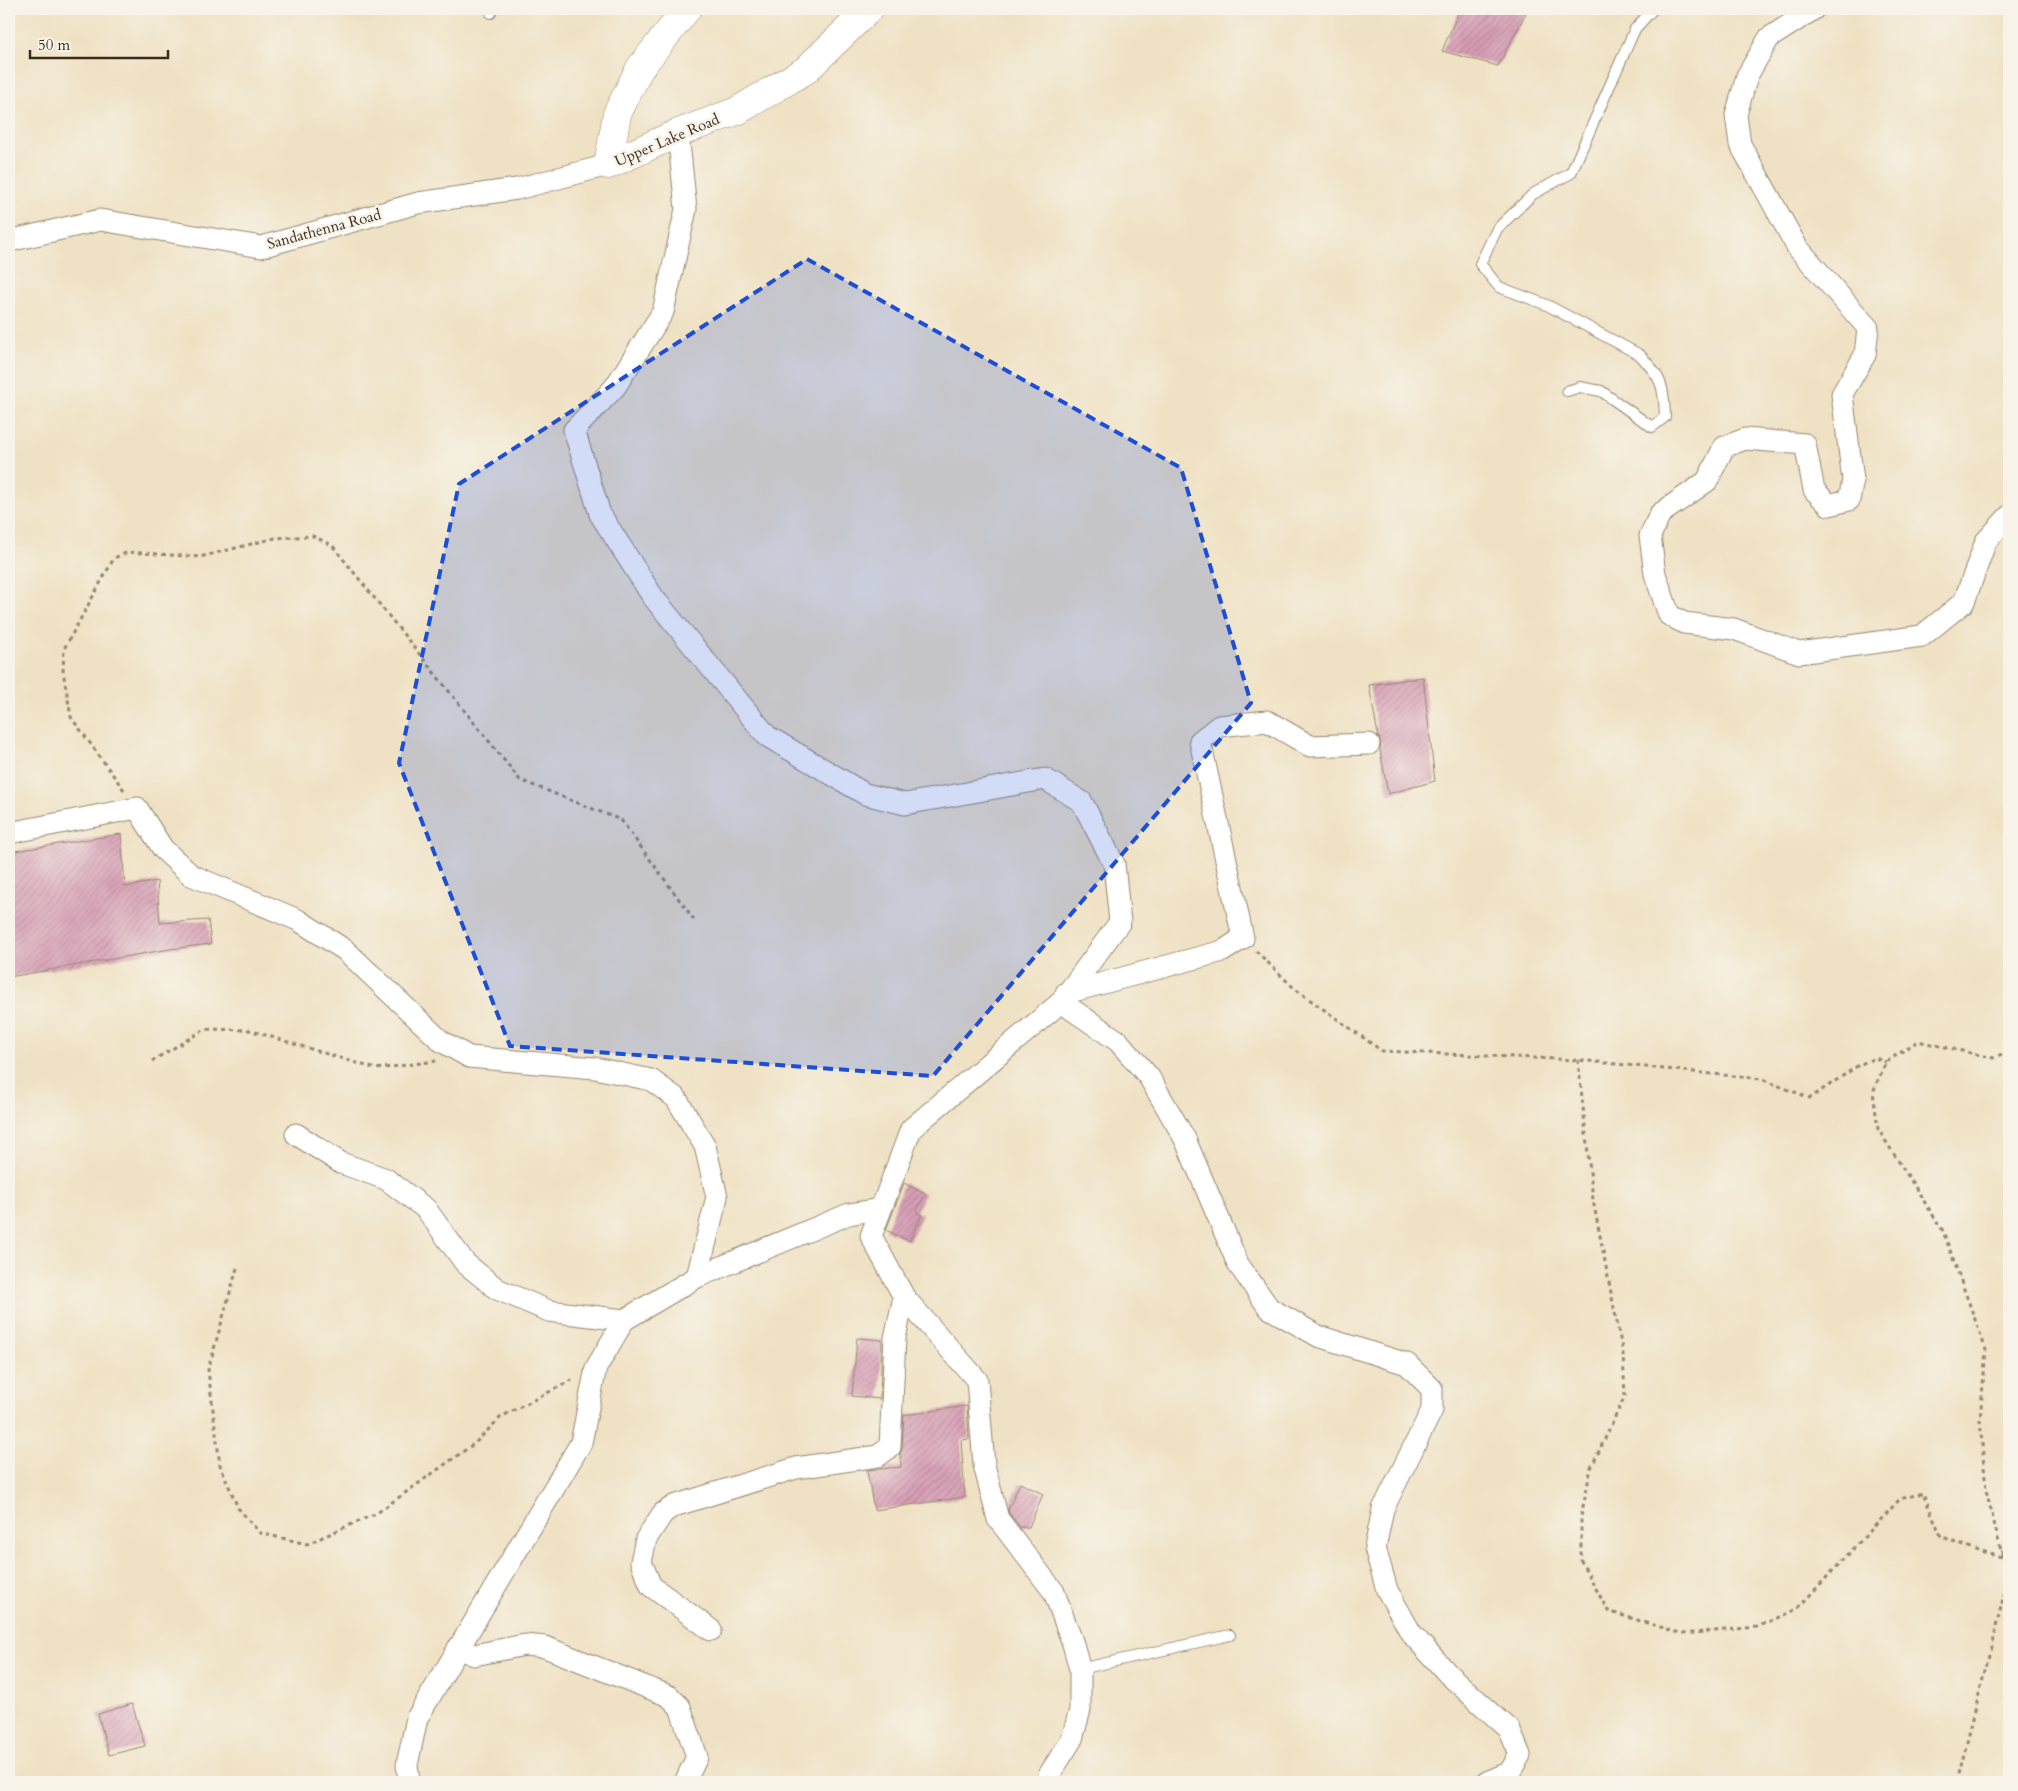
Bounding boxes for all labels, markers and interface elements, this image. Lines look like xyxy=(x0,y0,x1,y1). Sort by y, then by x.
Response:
scale bar xyxy=(30,28,168,60)
text: 50 m xyxy=(38,35,70,55)
street label: Upper Lake Road xyxy=(612,109,722,171)
street label: Sandathenna Road xyxy=(265,204,383,254)

